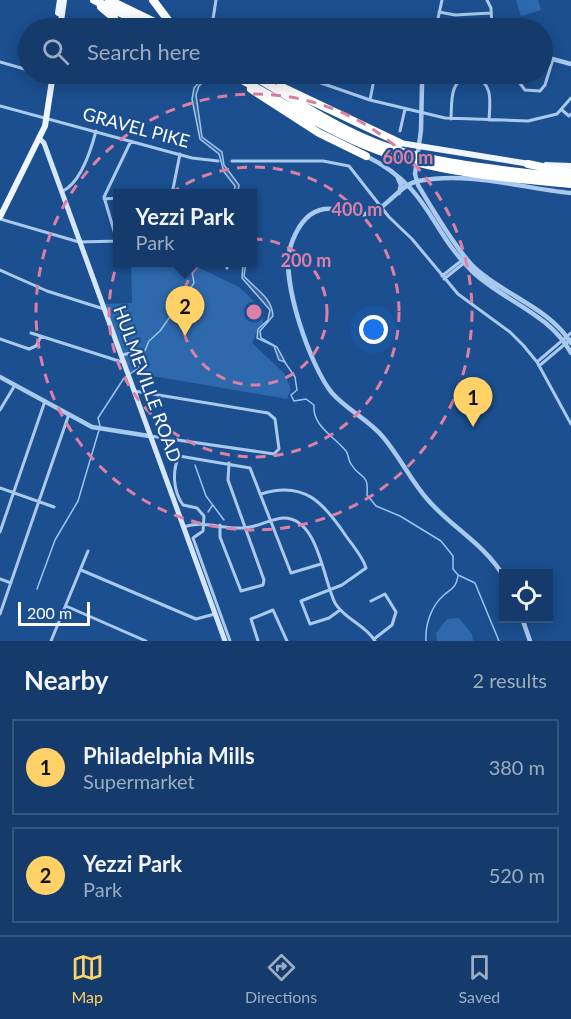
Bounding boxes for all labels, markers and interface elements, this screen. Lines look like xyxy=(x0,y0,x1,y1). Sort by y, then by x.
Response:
search box xyxy=(18,18,553,84)
icon: search xyxy=(39,35,72,68)
text: Search here xyxy=(87,38,200,65)
street label: GRAVEL PIKE xyxy=(80,102,192,152)
text: 600 m xyxy=(383,146,433,168)
popup xyxy=(113,189,257,267)
text: 400 m xyxy=(332,198,382,220)
text: Yezzi Park xyxy=(135,203,235,230)
text: Park xyxy=(135,230,175,254)
text: 200 m xyxy=(281,249,331,271)
pin: 2 xyxy=(166,286,204,336)
street label: HULMEVILLE ROAD xyxy=(109,302,187,465)
centre of rings xyxy=(244,302,264,322)
your location xyxy=(359,315,388,344)
pin: 1 xyxy=(454,378,492,427)
map controls xyxy=(499,569,553,623)
button: locate xyxy=(499,569,553,623)
scale bar xyxy=(18,599,90,626)
text: 200 m xyxy=(27,603,72,622)
text: Nearby xyxy=(24,664,109,696)
text: 2 results xyxy=(472,668,547,692)
text: Philadelphia Mills xyxy=(83,742,255,769)
text: 1 xyxy=(40,755,51,779)
text: 380 m xyxy=(489,755,545,779)
text: Supermarket xyxy=(83,769,195,793)
text: Yezzi Park xyxy=(83,850,182,877)
text: 2 xyxy=(40,863,51,887)
text: 520 m xyxy=(489,863,545,887)
text: Park xyxy=(83,877,122,901)
tab: Map xyxy=(71,951,104,1006)
tab: Directions xyxy=(245,951,317,1006)
tab: Saved xyxy=(459,951,500,1006)

